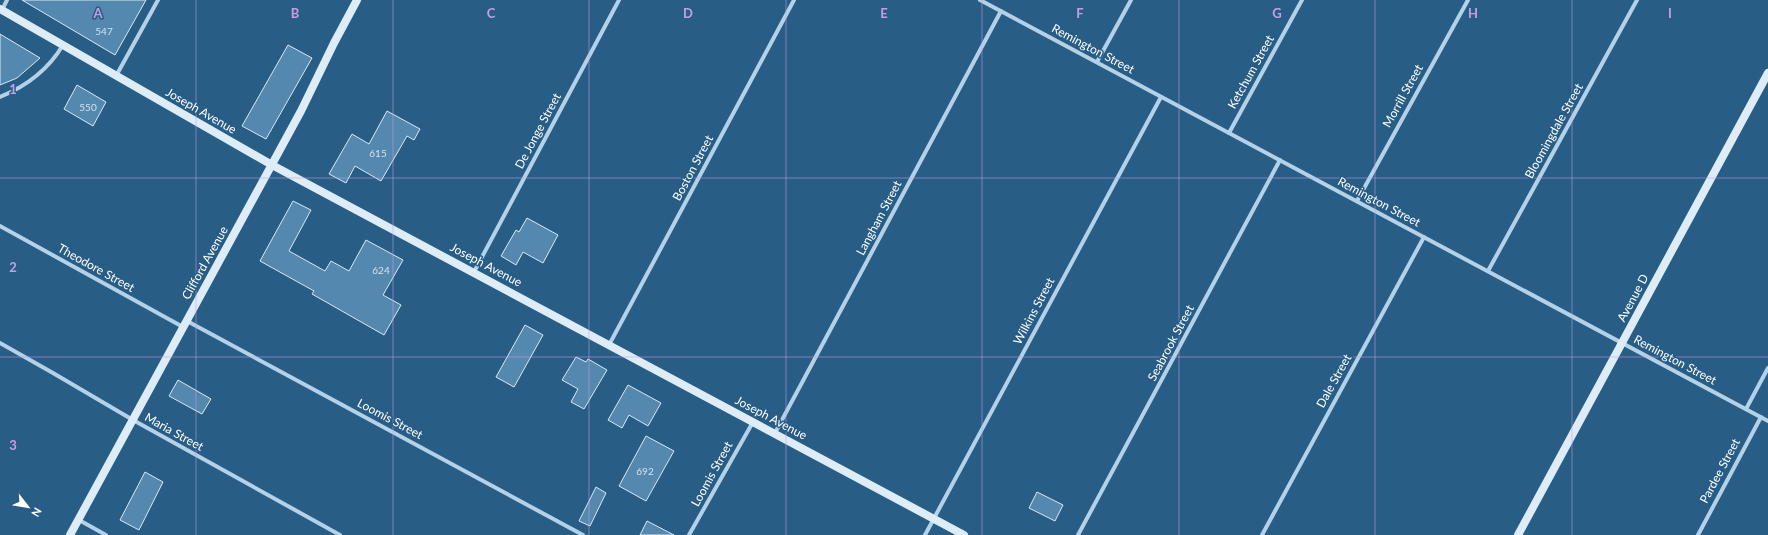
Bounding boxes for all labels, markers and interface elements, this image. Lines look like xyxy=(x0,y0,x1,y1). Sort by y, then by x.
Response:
text: A xyxy=(92,5,103,21)
text: B xyxy=(291,5,300,21)
text: C xyxy=(487,5,496,21)
text: D xyxy=(683,5,693,21)
text: E xyxy=(880,5,888,21)
text: F xyxy=(1076,5,1084,21)
text: G xyxy=(1272,5,1282,21)
text: H xyxy=(1468,5,1478,21)
text: I xyxy=(1668,5,1672,21)
street label: Remington Street xyxy=(1049,20,1138,77)
house number: 547 xyxy=(95,25,113,37)
street label: Ketchum Street xyxy=(1224,32,1277,111)
street label: Morrill Street xyxy=(1379,61,1426,130)
street label: Bloomingdale Street xyxy=(1521,80,1586,181)
text: 1 xyxy=(9,81,17,97)
street label: Joseph Avenue xyxy=(163,84,239,137)
street label: De Jonge Street xyxy=(511,90,564,171)
house number: 550 xyxy=(79,101,97,113)
street label: Boston Street xyxy=(669,132,716,203)
house number: 615 xyxy=(369,147,387,159)
street label: Remington Street xyxy=(1335,173,1424,230)
street label: Langham Street xyxy=(853,177,905,258)
street label: Clifford Avenue xyxy=(178,223,231,302)
street label: Joseph Avenue xyxy=(448,239,525,290)
street label: Theodore Street xyxy=(55,240,138,295)
text: 2 xyxy=(9,259,17,275)
house number: 624 xyxy=(372,264,390,276)
street label: Avenue D xyxy=(1614,271,1651,324)
street label: Wilkins Street xyxy=(1010,274,1058,347)
street label: Seabrook Street xyxy=(1144,302,1197,383)
street label: Remington Street xyxy=(1631,331,1720,388)
street label: Dale Street xyxy=(1313,351,1355,410)
street label: Joseph Avenue xyxy=(733,392,810,443)
street label: Loomis Street xyxy=(355,395,426,442)
street label: Maria Street xyxy=(142,409,207,454)
street label: Pardee Street xyxy=(1696,435,1743,506)
text: 3 xyxy=(9,437,17,453)
street label: Loomis Street xyxy=(688,438,736,509)
house number: 692 xyxy=(636,465,654,477)
north arrow xyxy=(8,487,48,527)
text: N xyxy=(29,505,45,519)

